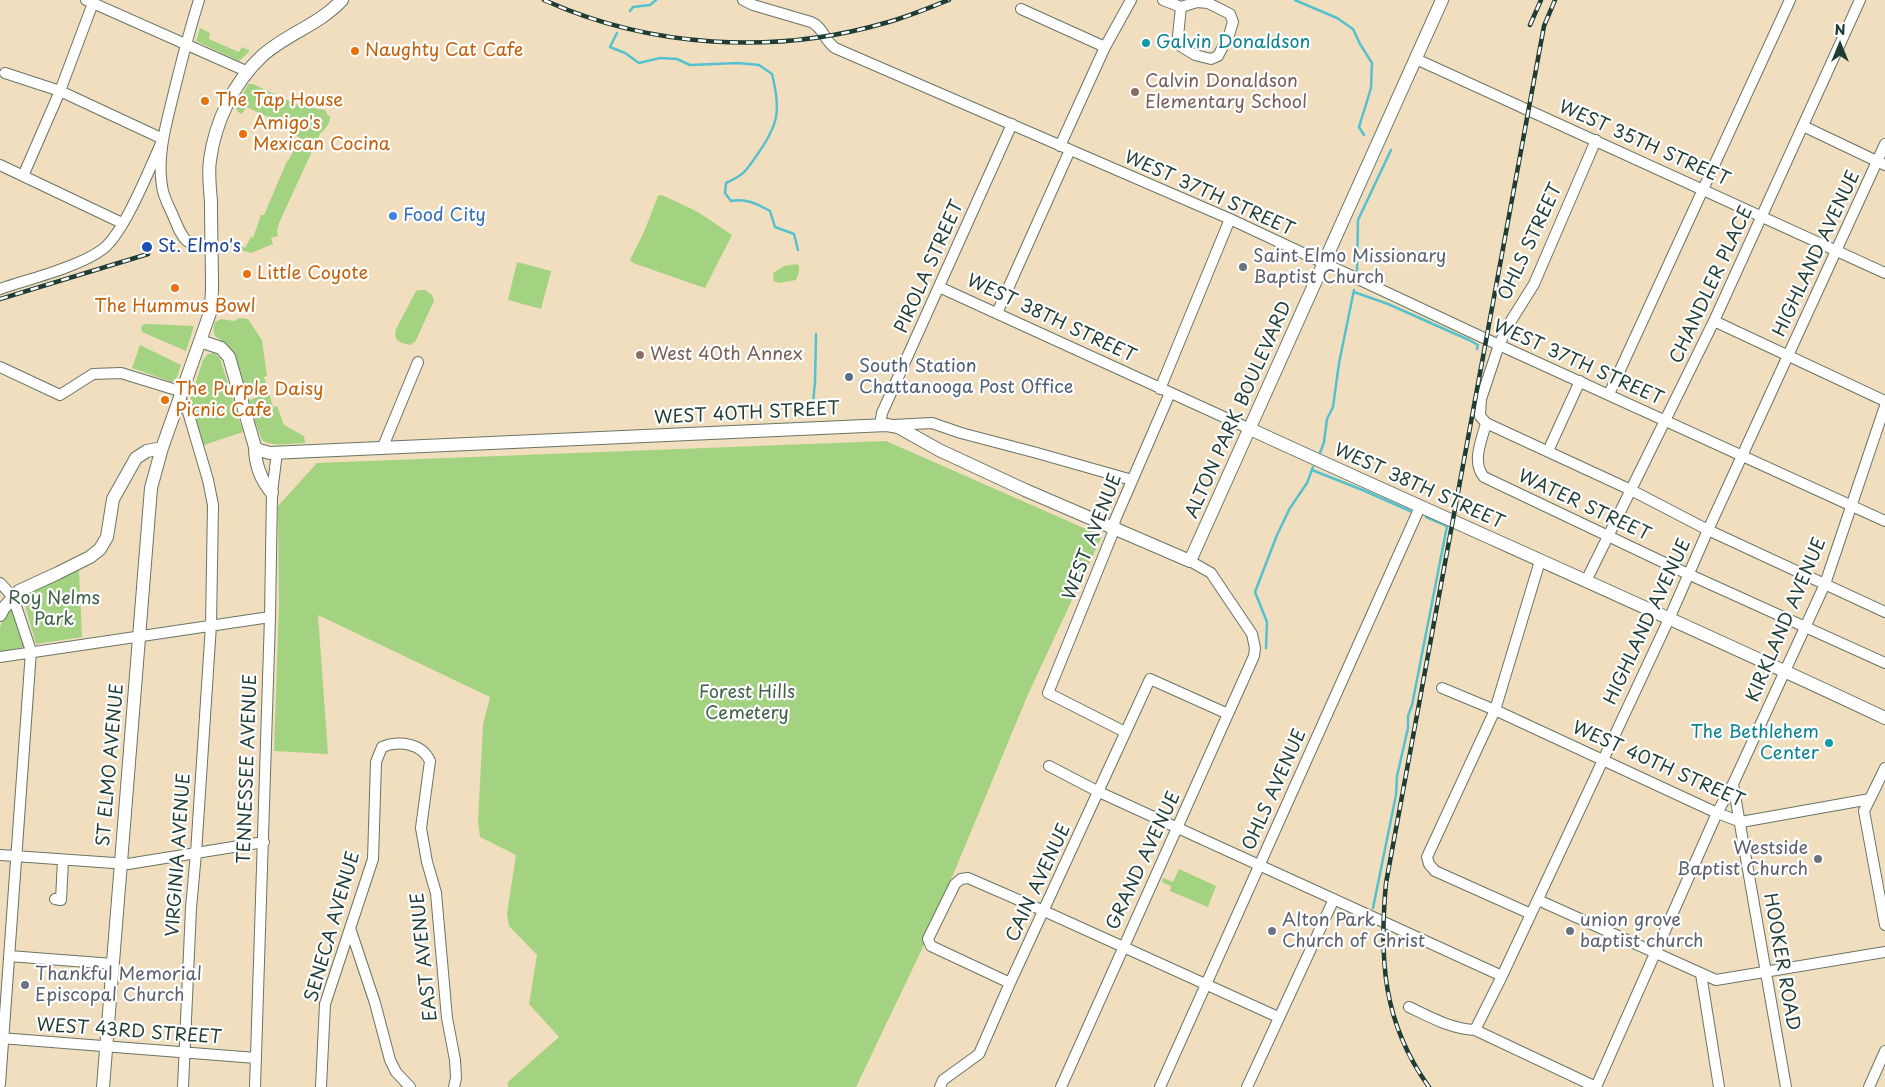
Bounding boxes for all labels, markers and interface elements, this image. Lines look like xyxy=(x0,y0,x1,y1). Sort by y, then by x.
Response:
text: N xyxy=(1834,19,1846,40)
north arrow xyxy=(1815,20,1865,70)
place label: Galvin Donaldson xyxy=(1156,32,1310,54)
marker: Galvin Donaldson xyxy=(1140,37,1152,49)
place label: Naughty Cat Cafe xyxy=(365,40,523,62)
marker: Naughty Cat Cafe xyxy=(349,45,361,57)
place label: Calvin Donaldson Elementary School xyxy=(1145,71,1307,114)
marker: Calvin Donaldson Elementary School xyxy=(1129,86,1141,98)
place label: The Tap House xyxy=(215,90,343,112)
marker: The Tap House xyxy=(199,95,211,107)
street label: WEST 35TH STREET xyxy=(1555,97,1733,191)
place label: Amigo's Mexican Cocina xyxy=(253,113,390,156)
marker: Amigo's Mexican Cocina xyxy=(237,128,249,140)
street label: WEST 37TH STREET xyxy=(1121,147,1297,241)
street label: HIGHLAND AVENUE xyxy=(1769,168,1865,340)
street label: OHLS STREET xyxy=(1494,180,1568,304)
street label: PIROLA STREET xyxy=(891,197,969,337)
street label: CHANDLER PLACE xyxy=(1666,203,1758,367)
place label: Food City xyxy=(403,205,486,227)
marker: Food City xyxy=(387,210,399,222)
place label: St. Elmo's xyxy=(158,236,241,258)
marker: St. Elmo's xyxy=(140,240,154,254)
place label: Saint Elmo Missionary Baptist Church xyxy=(1253,246,1446,288)
marker: Saint Elmo Missionary Baptist Church xyxy=(1237,261,1249,273)
place label: Little Coyote xyxy=(257,263,368,285)
marker: Little Coyote xyxy=(241,268,253,280)
street label: WEST 38TH STREET xyxy=(963,270,1139,368)
marker: The Hummus Bowl xyxy=(169,282,181,294)
place label: The Hummus Bowl xyxy=(94,296,256,318)
street label: ALTON PARK BOULEVARD xyxy=(1181,298,1297,522)
street label: WEST 37TH STREET xyxy=(1490,316,1666,410)
place label: West 40th Annex xyxy=(650,344,803,366)
marker: West 40th Annex xyxy=(634,349,646,361)
place label: South Station Chattanooga Post Office xyxy=(859,356,1073,398)
marker: South Station Chattanooga Post Office xyxy=(843,371,855,383)
place label: The Purple Daisy Picnic Cafe xyxy=(175,379,323,422)
marker: The Purple Daisy Picnic Cafe xyxy=(159,394,171,406)
street label: WEST 40TH STREET xyxy=(654,398,840,430)
street label: WEST 38TH STREET xyxy=(1331,440,1507,534)
street label: WATER STREET xyxy=(1514,466,1654,546)
street label: WEST AVENUE xyxy=(1059,471,1127,603)
street label: KIRKLAND AVENUE xyxy=(1743,535,1831,705)
street label: HIGHLAND AVENUE xyxy=(1600,536,1696,708)
park label: Roy Nelms Park xyxy=(8,588,100,630)
street label: TENNESSEE AVENUE xyxy=(234,674,262,864)
park label: Forest Hills Cemetery xyxy=(699,682,795,724)
street label: ST ELMO AVENUE xyxy=(93,683,129,847)
street label: WEST 40TH STREET xyxy=(1569,717,1747,813)
place label: The Bethlehem Center xyxy=(1690,722,1819,764)
street label: OHLS AVENUE xyxy=(1239,726,1311,854)
marker: The Bethlehem Center xyxy=(1823,737,1835,749)
street label: VIRGINIA AVENUE xyxy=(162,772,196,938)
street label: GRAND AVENUE xyxy=(1102,788,1186,934)
street label: CAIN AVENUE xyxy=(1002,820,1076,946)
place label: Westside Baptist Church xyxy=(1677,838,1808,881)
street label: SENECA AVENUE xyxy=(301,849,365,1005)
marker: Westside Baptist Church xyxy=(1812,853,1824,865)
street label: EAST AVENUE xyxy=(407,892,443,1022)
street label: HOOKER ROAD xyxy=(1758,892,1804,1032)
place label: Alton Park Church of Christ xyxy=(1282,910,1425,952)
place label: union grove baptist church xyxy=(1580,910,1704,952)
marker: Alton Park Church of Christ xyxy=(1266,925,1278,937)
marker: union grove baptist church xyxy=(1564,925,1576,937)
place label: Thankful Memorial Episcopal Church xyxy=(35,964,202,1006)
marker: Thankful Memorial Episcopal Church xyxy=(19,979,31,991)
street label: WEST 43RD STREET xyxy=(36,1015,222,1049)

